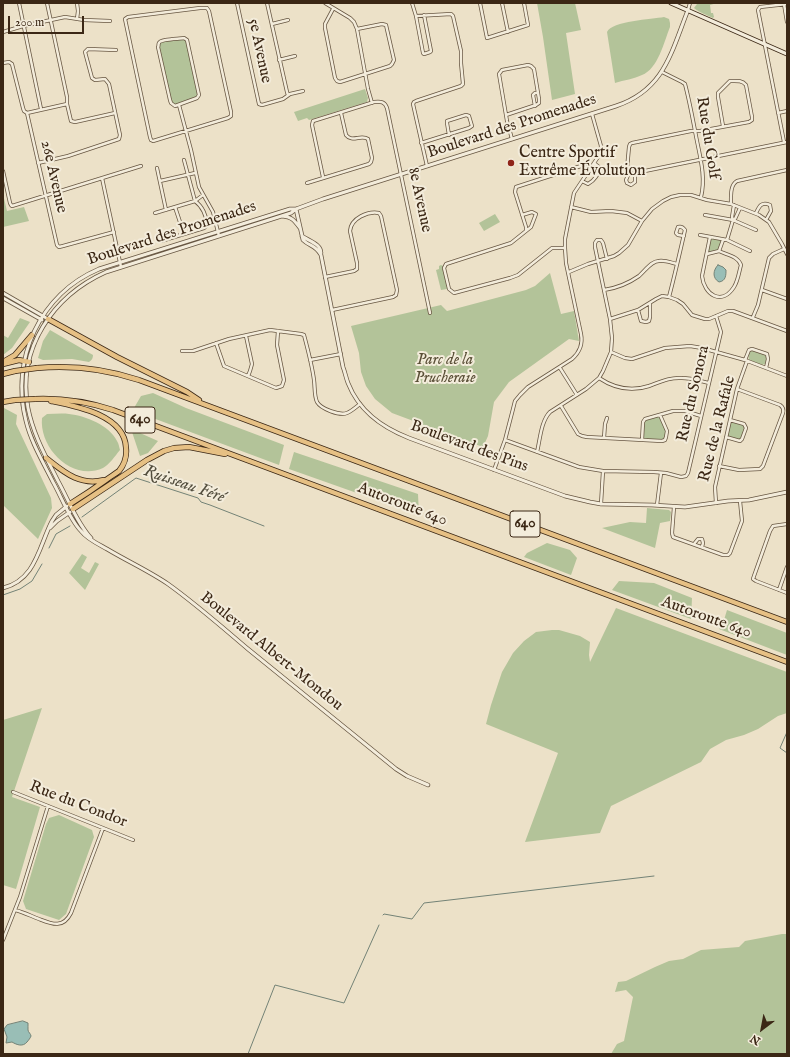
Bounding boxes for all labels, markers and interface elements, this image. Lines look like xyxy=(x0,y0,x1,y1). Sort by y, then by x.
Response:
scale bar xyxy=(10,8,86,34)
text: 200 m xyxy=(15,15,44,30)
street label: 5e Avenue xyxy=(243,17,275,85)
street label: Boulevard des Promenades xyxy=(425,91,599,163)
street label: Rue du Golf xyxy=(691,96,723,180)
street label: 26e Avenue xyxy=(35,139,71,215)
place label: Centre Sportif Extrême Évolution xyxy=(519,144,646,182)
marker: Centre Sportif Extrême Évolution xyxy=(506,158,516,168)
street label: 8e Avenue xyxy=(403,166,435,234)
street label: Boulevard des Promenades xyxy=(85,198,259,270)
street label: Rue du Sonora xyxy=(674,344,714,444)
park label: Parc de la Prucheraie xyxy=(414,351,476,389)
street label: Rue de la Rafale xyxy=(696,374,740,484)
road number: 640 xyxy=(125,407,155,433)
street label: Boulevard des Pins xyxy=(408,417,530,477)
water label: Ruisseau Féré xyxy=(141,462,227,508)
street label: Autoroute 640 xyxy=(354,479,450,531)
road number: 640 xyxy=(510,511,540,537)
street label: Boulevard Albert-Mondou xyxy=(196,588,346,716)
street label: Autoroute 640 xyxy=(658,593,754,643)
street label: Rue du Condor xyxy=(26,778,130,832)
north arrow xyxy=(742,1009,782,1049)
text: N xyxy=(748,1031,763,1048)

